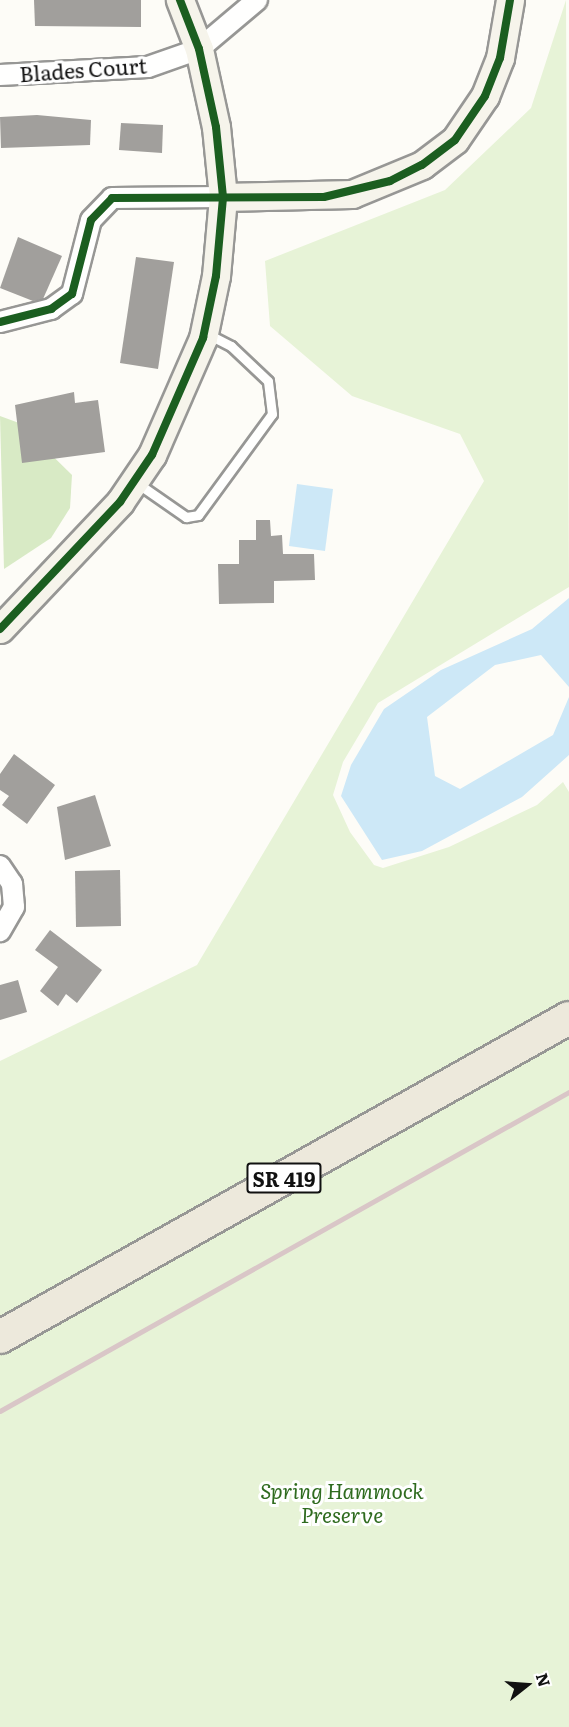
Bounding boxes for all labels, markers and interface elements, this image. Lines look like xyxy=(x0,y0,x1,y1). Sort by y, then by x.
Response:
street label: Blades Court xyxy=(18,52,148,86)
road number: SR 419 xyxy=(245,1161,323,1195)
park label: Spring Hammock Preserve xyxy=(260,1477,424,1527)
north arrow xyxy=(497,1655,557,1715)
text: N xyxy=(531,1670,558,1690)

